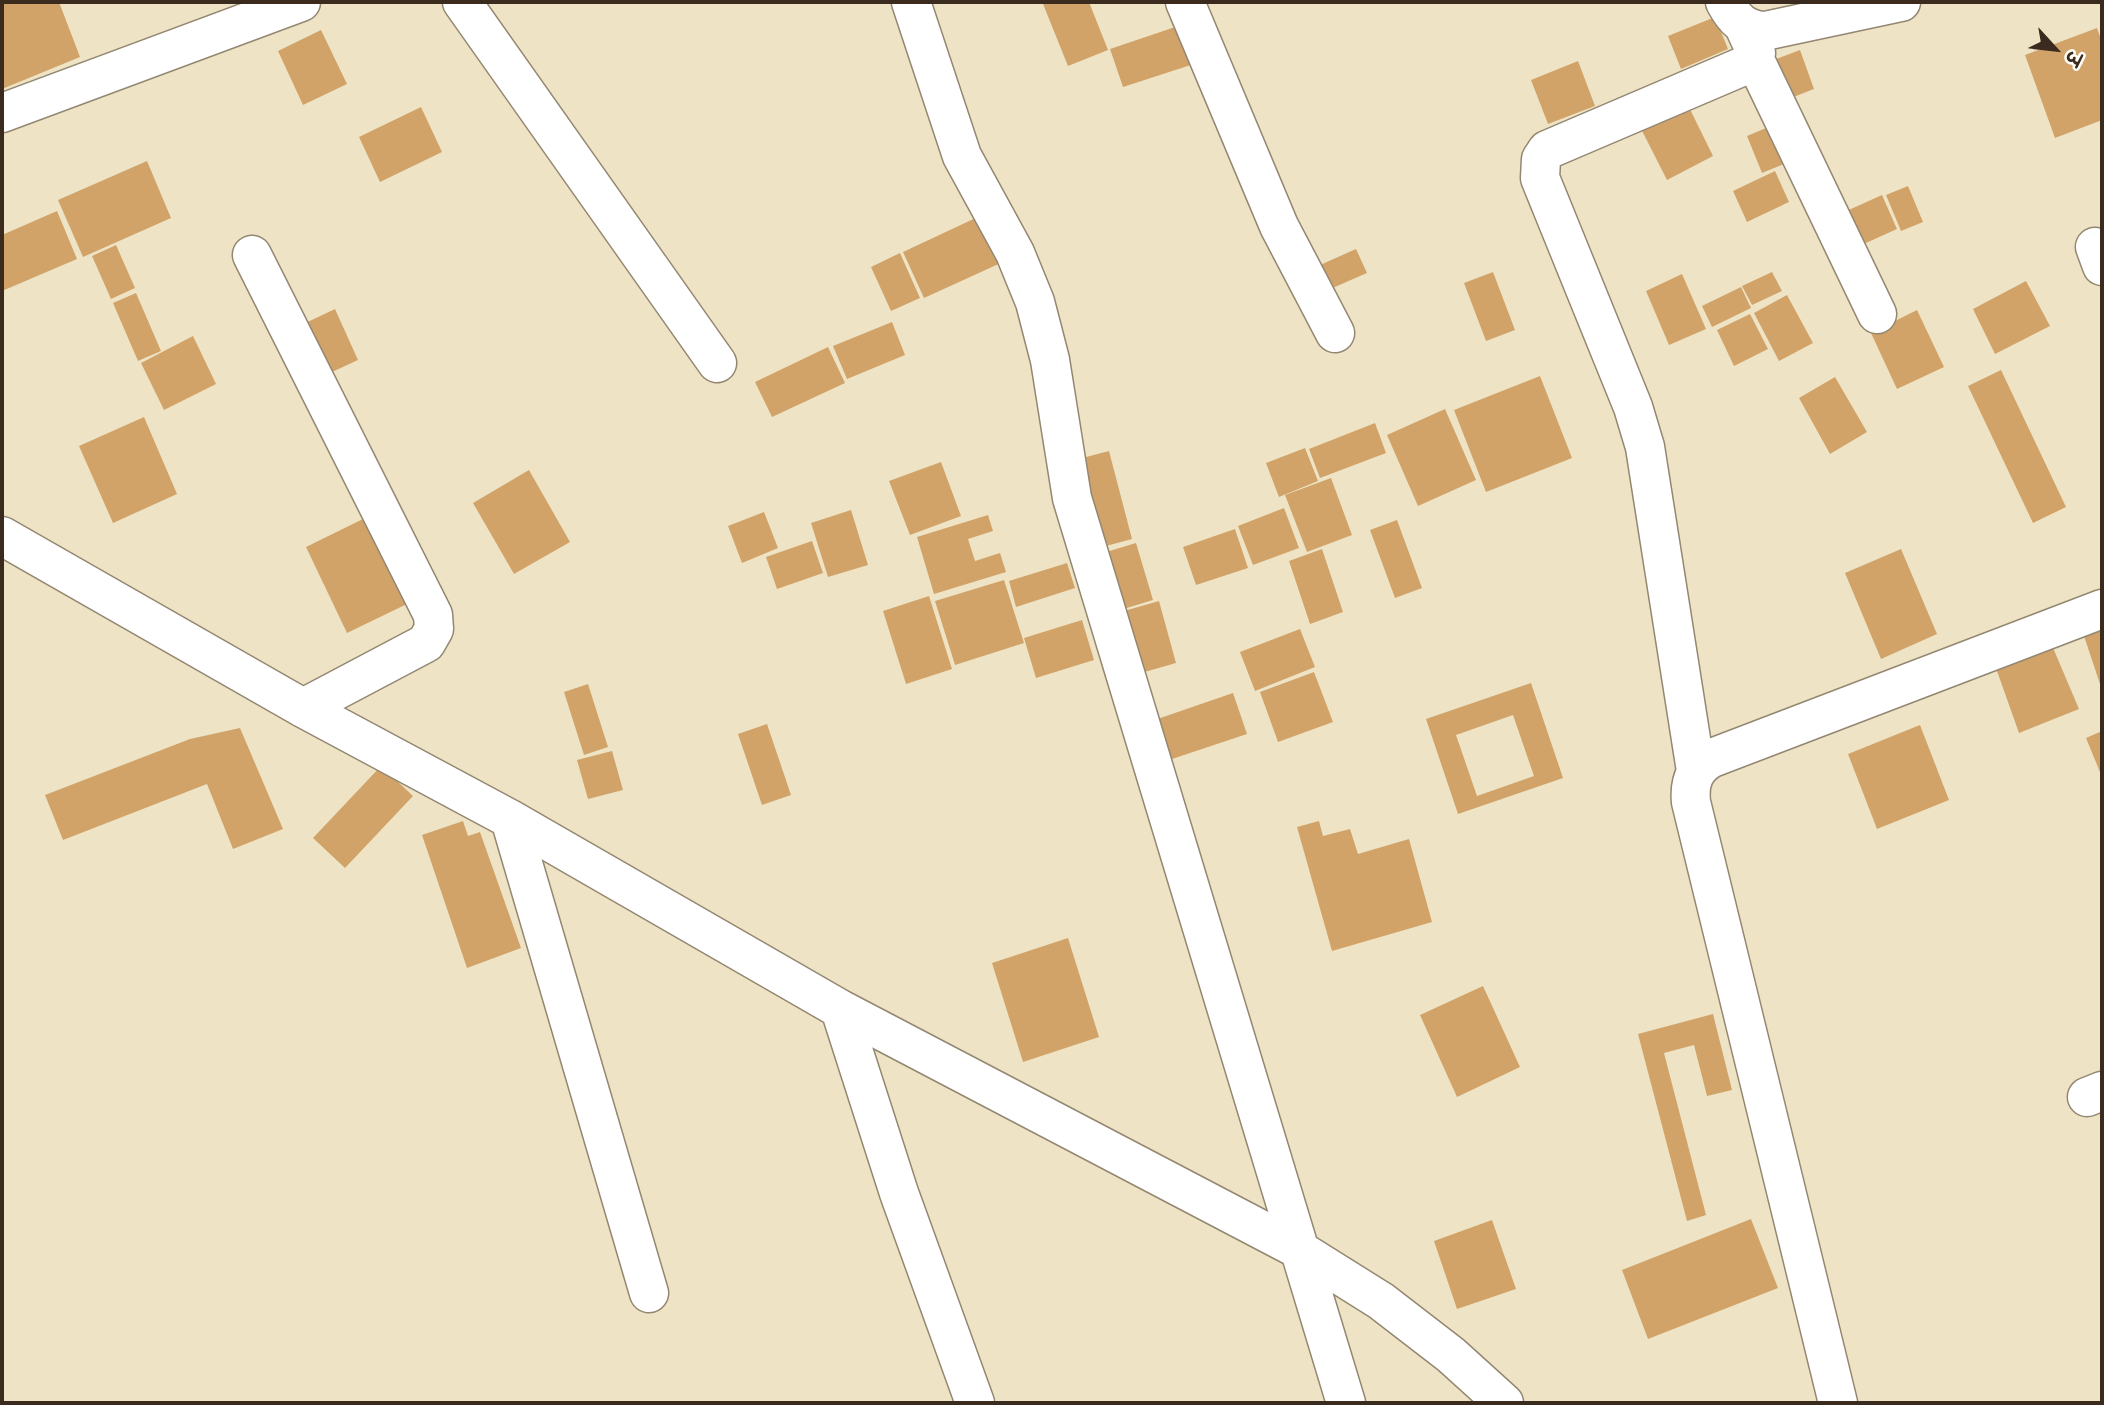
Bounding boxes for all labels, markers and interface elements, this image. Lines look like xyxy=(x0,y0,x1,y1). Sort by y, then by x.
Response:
north arrow xyxy=(2020,14,2090,84)
text: उ xyxy=(2060,47,2088,70)

